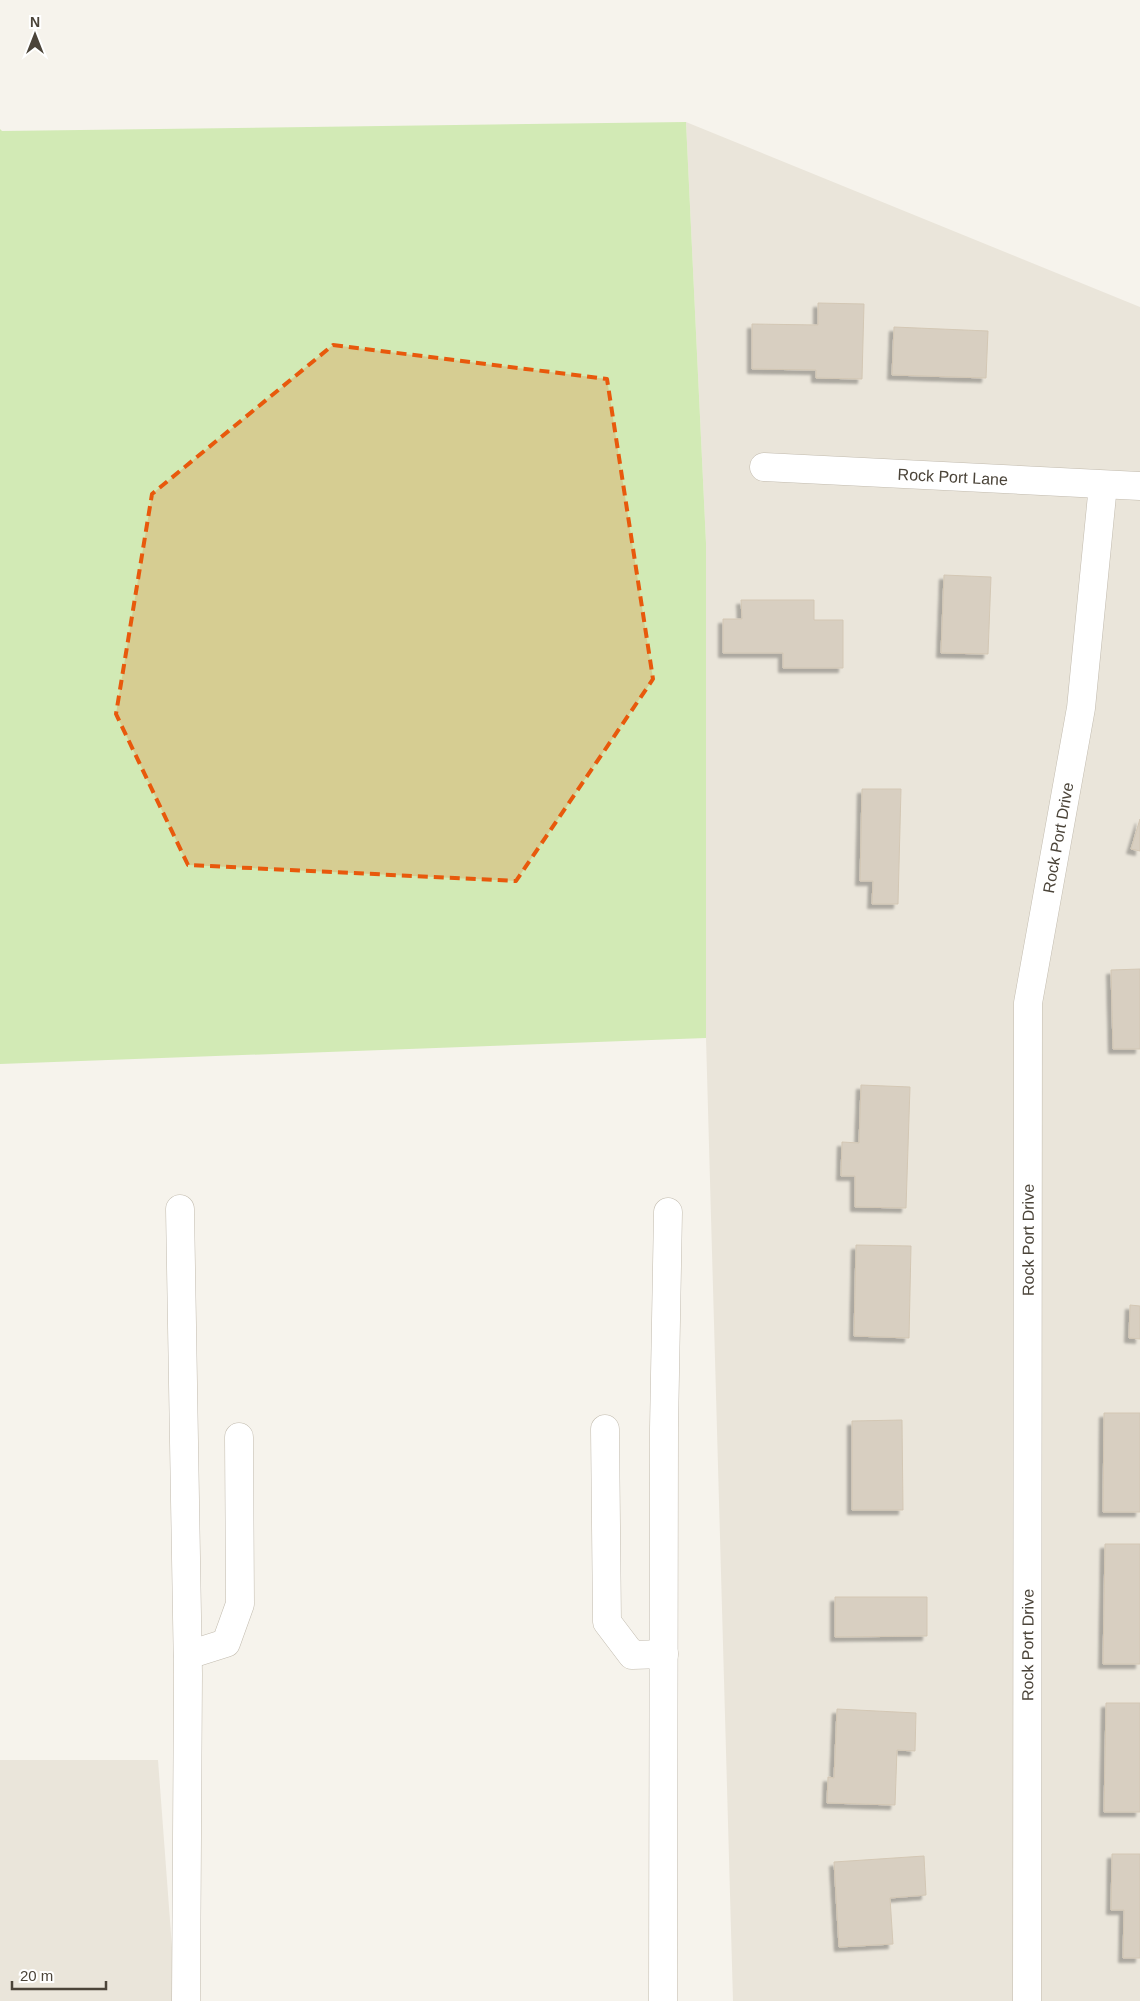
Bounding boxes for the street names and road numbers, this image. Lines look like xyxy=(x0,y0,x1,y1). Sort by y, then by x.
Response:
street label: Rock Port Lane xyxy=(897,466,1008,488)
street label: Rock Port Drive xyxy=(1040,781,1076,894)
street label: Rock Port Drive xyxy=(1020,1184,1037,1296)
street label: Rock Port Drive xyxy=(1019,1589,1036,1701)

